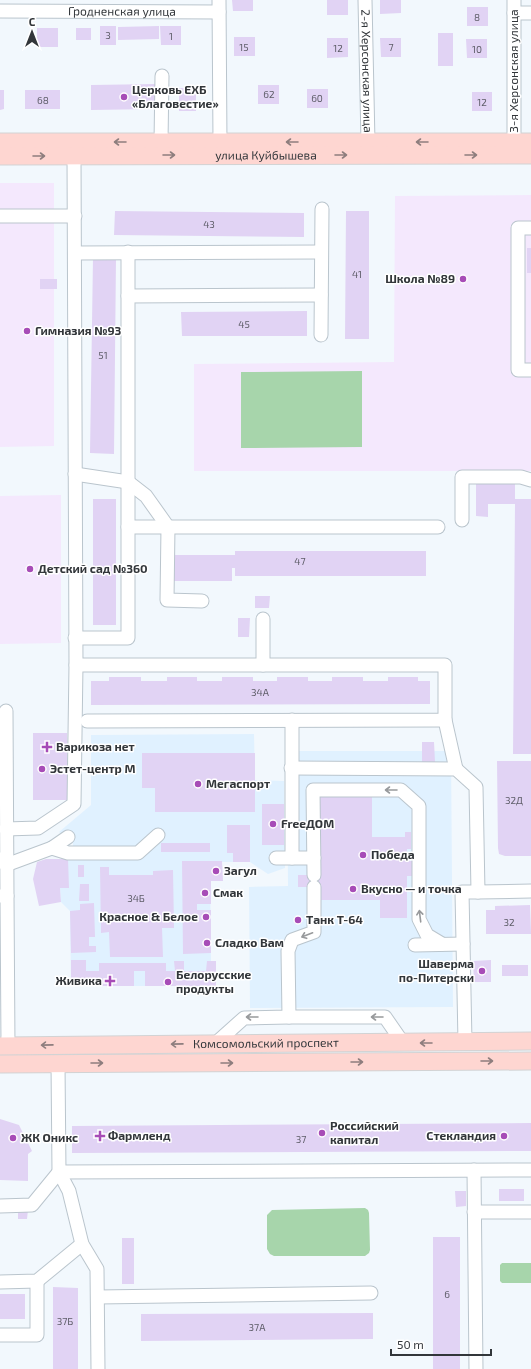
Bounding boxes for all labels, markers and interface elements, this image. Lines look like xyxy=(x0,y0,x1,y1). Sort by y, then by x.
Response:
street label: Гродненская улица xyxy=(68,3,176,19)
street label: 2-я Херсонская улица xyxy=(359,9,376,133)
street label: 3-я Херсонская улица xyxy=(506,9,521,133)
house number: 8 xyxy=(474,11,480,23)
north arrow xyxy=(12,12,52,52)
text: С xyxy=(29,15,36,28)
house number: 3 xyxy=(105,29,111,41)
house number: 1 xyxy=(169,30,173,42)
house number: 15 xyxy=(239,41,249,53)
house number: 7 xyxy=(388,41,394,53)
house number: 12 xyxy=(333,42,343,54)
house number: 10 xyxy=(472,43,482,55)
place label: Церковь ЕХБ «Благовестие» xyxy=(132,82,219,110)
house number: 62 xyxy=(263,88,275,100)
marker: Церковь ЕХБ «Благовестие» xyxy=(119,92,129,102)
house number: 60 xyxy=(311,92,323,104)
house number: 68 xyxy=(37,94,49,106)
house number: 12 xyxy=(477,96,487,108)
one-way arrow xyxy=(114,138,127,146)
one-way arrow xyxy=(286,138,299,146)
one-way arrow xyxy=(416,138,429,146)
street label: улица Куйбышева xyxy=(215,147,317,163)
one-way arrow xyxy=(162,151,175,159)
one-way arrow xyxy=(334,151,347,159)
one-way arrow xyxy=(464,151,477,159)
one-way arrow xyxy=(32,152,45,160)
house number: 43 xyxy=(203,218,215,230)
house number: 41 xyxy=(352,268,362,280)
place label: Школа №89 xyxy=(385,271,455,285)
marker: Школа №89 xyxy=(458,274,468,284)
house number: 45 xyxy=(238,318,250,330)
place label: Гимназия №93 xyxy=(35,323,122,337)
marker: Гимназия №93 xyxy=(22,326,32,336)
house number: 51 xyxy=(98,349,108,361)
house number: 47 xyxy=(294,555,306,567)
place label: Детский сад №360 xyxy=(38,561,148,575)
marker: Детский сад №360 xyxy=(25,564,35,574)
house number: 34А xyxy=(251,686,270,698)
place label: Варикоза нет xyxy=(56,739,135,753)
marker: Варикоза нет xyxy=(41,741,53,753)
place label: Эстет-центр М xyxy=(50,761,135,775)
marker: Эстет-центр М xyxy=(37,764,47,774)
place label: Мегаспорт xyxy=(206,776,270,790)
marker: Мегаспорт xyxy=(193,779,203,789)
one-way arrow xyxy=(385,786,398,794)
house number: 32Д xyxy=(505,794,523,806)
place label: FreeДОМ xyxy=(281,816,334,830)
marker: FreeДОМ xyxy=(268,819,278,829)
place label: Победа xyxy=(371,847,415,861)
marker: Победа xyxy=(358,850,368,860)
place label: Загул xyxy=(224,863,257,877)
marker: Загул xyxy=(211,866,221,876)
place label: Вкусно — и точка xyxy=(361,881,462,895)
marker: Вкусно — и точка xyxy=(348,884,358,894)
place label: Смак xyxy=(213,885,243,899)
marker: Смак xyxy=(200,888,210,898)
house number: 34Б xyxy=(127,892,145,904)
place label: Красное & Белое xyxy=(99,909,198,923)
one-way arrow xyxy=(416,909,424,922)
marker: Красное & Белое xyxy=(201,912,211,922)
place label: Танк Т-64 xyxy=(306,912,363,926)
marker: Танк Т-64 xyxy=(293,915,303,925)
house number: 32 xyxy=(503,916,515,928)
one-way arrow xyxy=(302,931,314,939)
place label: Сладко Вам xyxy=(215,935,284,949)
marker: Сладко Вам xyxy=(202,938,212,948)
place label: Шаверма по-Питерски xyxy=(399,956,474,984)
marker: Шаверма по-Питерски xyxy=(477,966,487,976)
place label: Белорусские продукты xyxy=(176,967,252,995)
place label: Живика xyxy=(56,973,102,987)
marker: Живика xyxy=(105,976,115,986)
marker: Белорусские продукты xyxy=(163,977,173,987)
one-way arrow xyxy=(371,1013,384,1021)
one-way arrow xyxy=(246,1014,259,1021)
street label: Комсомольский проспект xyxy=(193,1035,339,1050)
one-way arrow xyxy=(420,1039,433,1046)
one-way arrow xyxy=(171,1040,184,1048)
one-way arrow xyxy=(41,1041,54,1049)
one-way arrow xyxy=(480,1057,493,1065)
one-way arrow xyxy=(350,1058,363,1066)
one-way arrow xyxy=(90,1059,103,1067)
one-way arrow xyxy=(220,1059,233,1067)
place label: Российский капитал xyxy=(330,1118,399,1146)
place label: Фармленд xyxy=(108,1128,171,1142)
marker: Российский капитал xyxy=(317,1128,327,1138)
place label: Стекландия xyxy=(426,1128,496,1142)
place label: ЖК Оникс xyxy=(21,1130,78,1144)
marker: Фармленд xyxy=(95,1131,105,1141)
marker: Стекландия xyxy=(499,1131,509,1141)
marker: ЖК Оникс xyxy=(8,1133,18,1143)
house number: 37 xyxy=(296,1133,306,1145)
house number: 6 xyxy=(444,1288,450,1300)
house number: 37Б xyxy=(57,1315,73,1327)
house number: 37А xyxy=(249,1321,266,1333)
scale bar xyxy=(391,1331,491,1357)
text: 50 m xyxy=(397,1337,424,1351)

